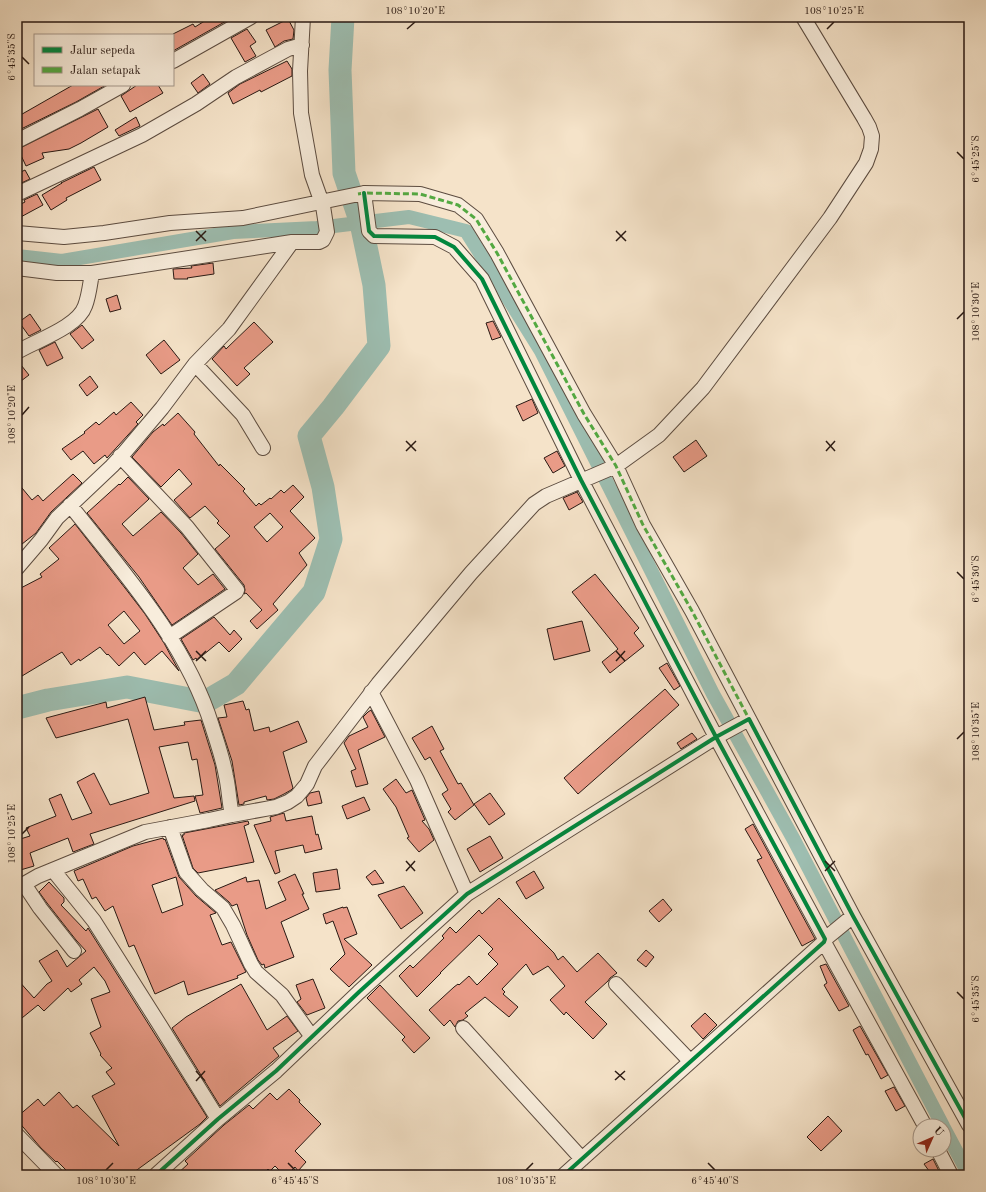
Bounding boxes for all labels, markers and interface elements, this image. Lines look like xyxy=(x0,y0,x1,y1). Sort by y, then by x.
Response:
text: 108°10'20"E xyxy=(385,6,445,16)
text: 108°10'25"E xyxy=(804,6,864,16)
text: 6°45'35"S xyxy=(7,33,17,81)
legend xyxy=(34,34,174,86)
text: Jalur sepeda xyxy=(70,45,135,57)
text: Jalan setapak xyxy=(70,65,141,77)
text: 6°45'25"S xyxy=(971,135,981,183)
text: 108°10'30"E xyxy=(971,282,981,342)
text: 108°10'20"E xyxy=(7,385,17,445)
text: 6°45'30"S xyxy=(971,555,981,603)
text: 108°10'35"E xyxy=(971,702,981,762)
text: 108°10'25"E xyxy=(7,804,17,864)
text: 6°45'35"S xyxy=(971,975,981,1023)
north arrow xyxy=(912,1118,952,1158)
text: U xyxy=(931,1125,945,1139)
text: 108°10'30"E xyxy=(76,1176,136,1186)
text: 6°45'45"S xyxy=(271,1176,319,1186)
text: 108°10'35"E xyxy=(496,1176,556,1186)
text: 6°45'40"S xyxy=(691,1176,739,1186)

